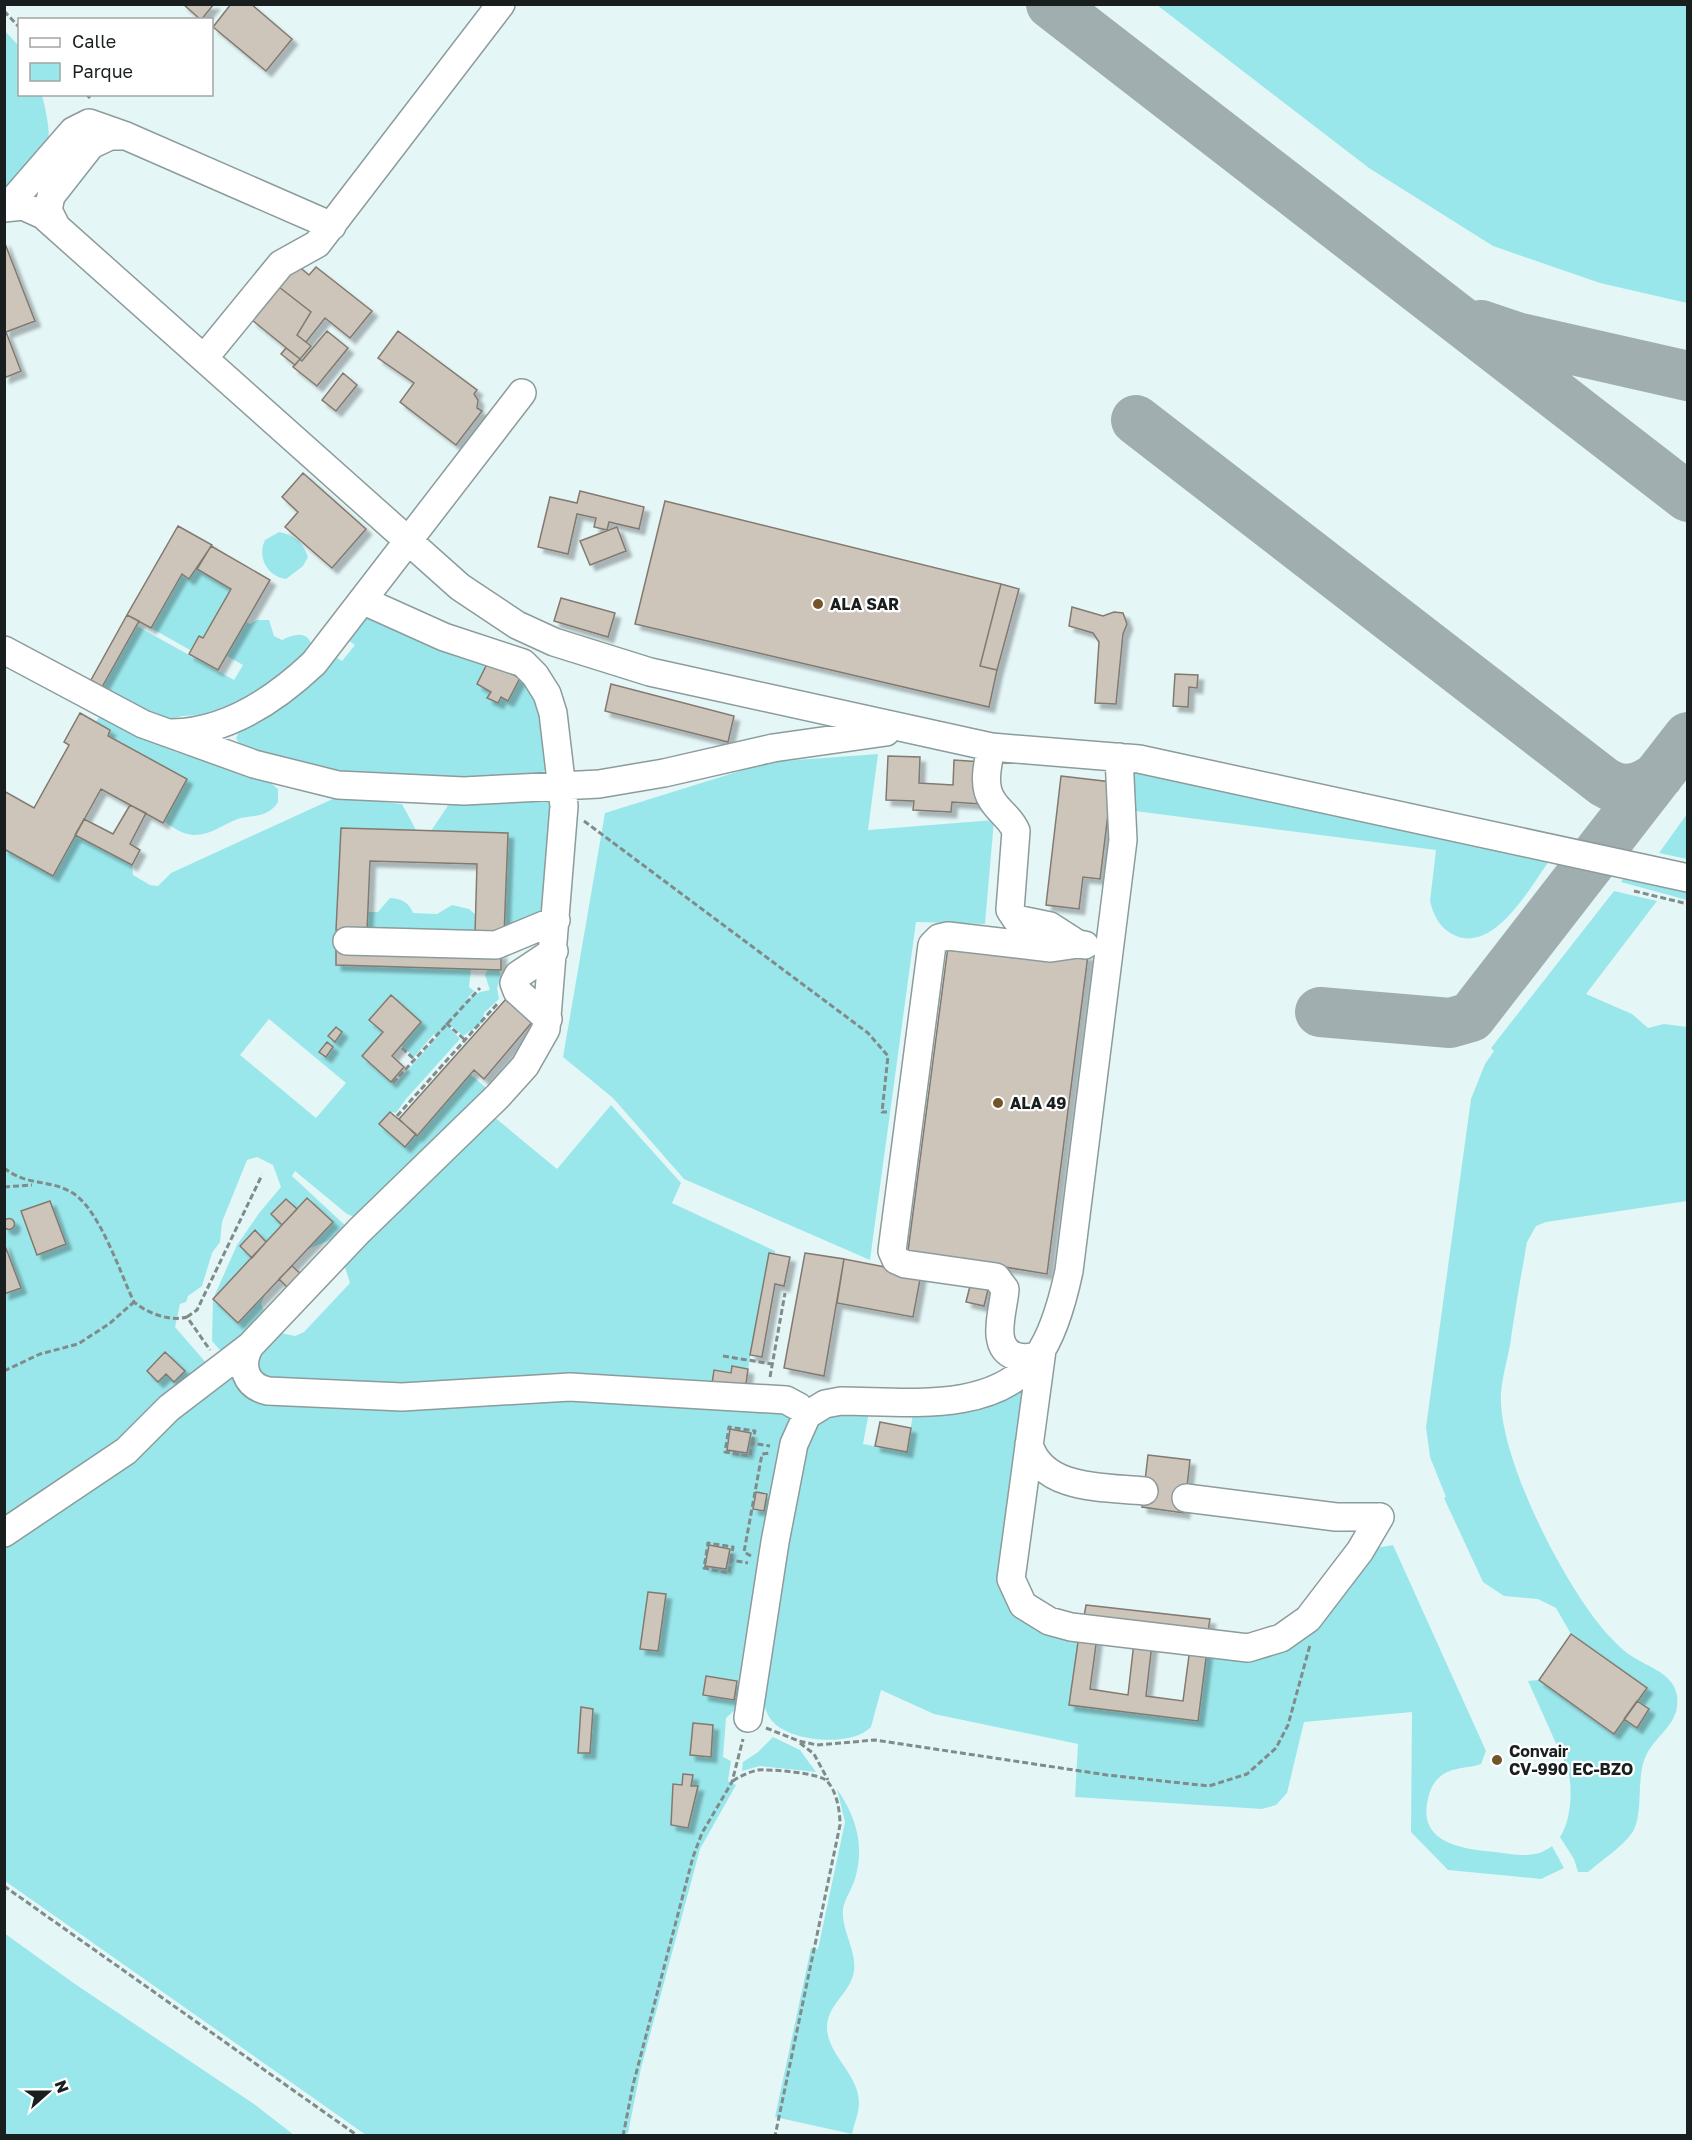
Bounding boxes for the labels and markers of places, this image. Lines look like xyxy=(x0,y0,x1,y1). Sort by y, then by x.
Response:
place label: ALA SAR xyxy=(830,594,899,614)
marker: ALA SAR xyxy=(811,597,825,611)
place label: ALA 49 xyxy=(1010,1093,1066,1113)
marker: ALA 49 xyxy=(991,1096,1005,1110)
place label: Convair CV-990 EC-BZO xyxy=(1509,1741,1633,1779)
marker: Convair CV-990 EC-BZO xyxy=(1490,1753,1504,1767)

